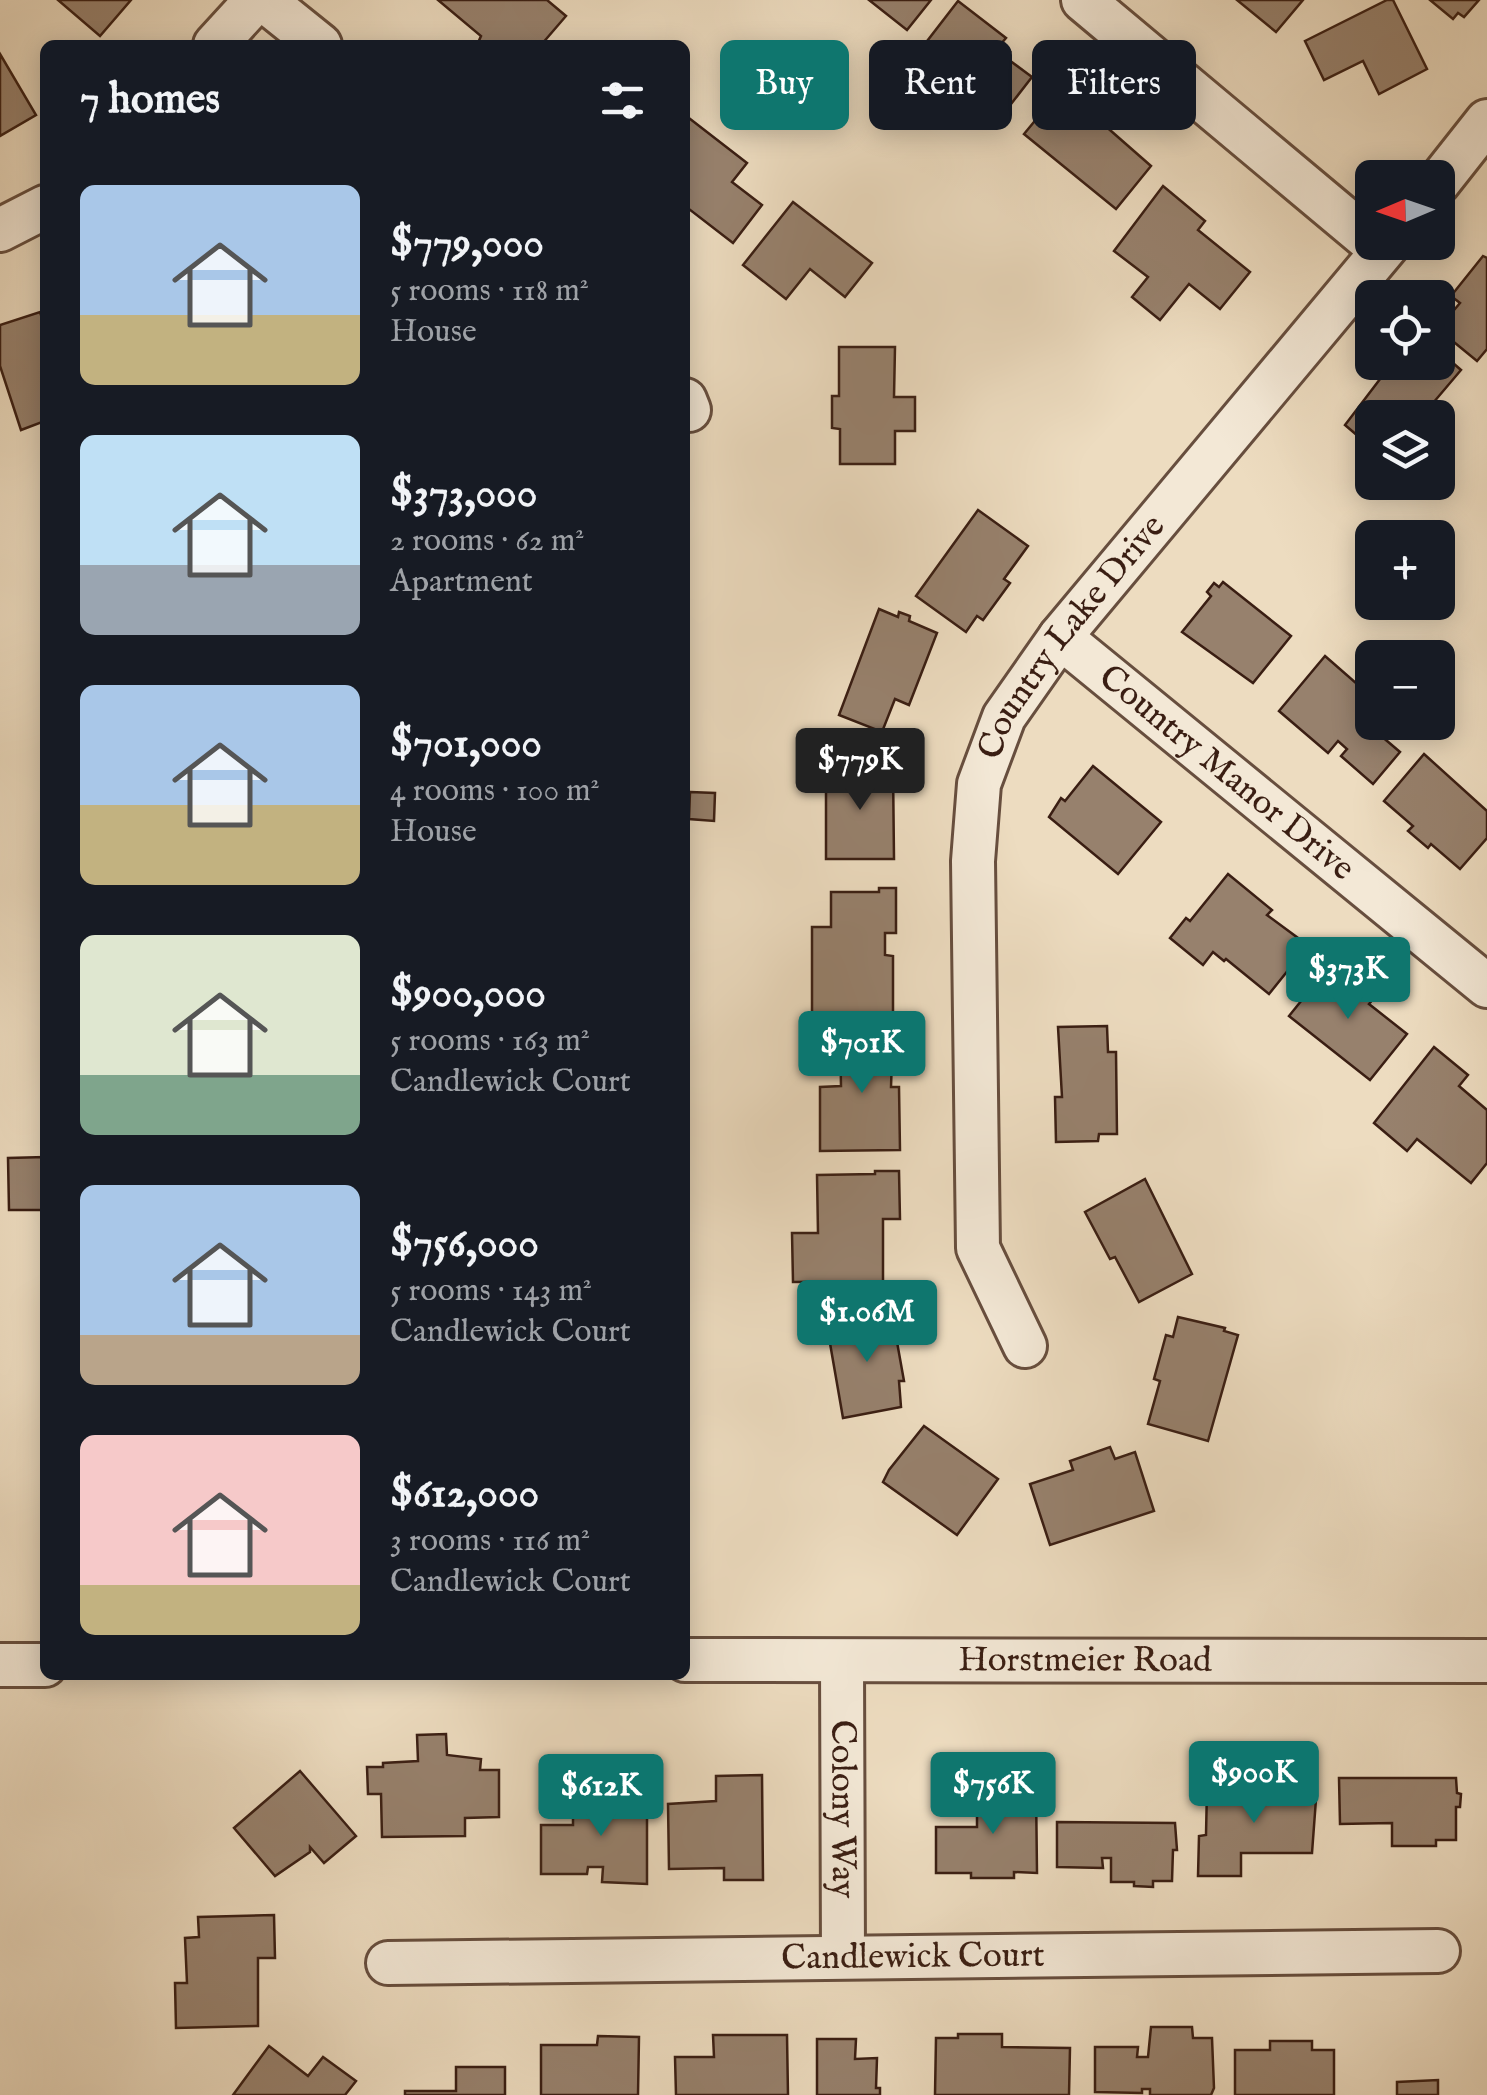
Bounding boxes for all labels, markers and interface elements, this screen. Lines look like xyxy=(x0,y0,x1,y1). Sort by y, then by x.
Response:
chip: Buy xyxy=(720,40,849,130)
chip: Rent xyxy=(869,40,1012,130)
chip: Filters xyxy=(1032,40,1196,130)
icon: filters xyxy=(595,73,650,128)
text: 7 homes xyxy=(80,74,220,127)
north arrow xyxy=(1355,160,1455,260)
map controls xyxy=(1355,160,1455,740)
text: $779,000 xyxy=(390,218,544,271)
icon: home xyxy=(160,225,280,345)
text: 5 rooms · 118 m² xyxy=(390,271,589,312)
button: locate xyxy=(1355,280,1455,380)
text: House xyxy=(390,312,477,353)
button: layers xyxy=(1355,400,1455,500)
text: $373,000 xyxy=(390,468,537,521)
icon: home xyxy=(160,475,280,595)
street label: Country Lake Drive xyxy=(968,505,1175,766)
button: + xyxy=(1355,520,1455,620)
text: 2 rooms · 62 m² xyxy=(390,521,584,562)
text: Apartment xyxy=(390,562,533,603)
button: − xyxy=(1355,640,1455,740)
street label: Country Manor Drive xyxy=(1089,655,1364,891)
text: $701,000 xyxy=(390,718,542,771)
icon: home xyxy=(160,725,280,845)
pin: $779K xyxy=(790,728,930,813)
text: $779K xyxy=(818,740,902,781)
text: 4 rooms · 100 m² xyxy=(390,771,600,812)
text: House xyxy=(390,812,477,853)
pin: $373K xyxy=(1278,937,1418,1022)
text: $373K xyxy=(1308,949,1388,990)
text: $900,000 xyxy=(390,968,546,1021)
icon: home xyxy=(160,975,280,1095)
pin: $701K xyxy=(792,1011,932,1096)
text: 5 rooms · 163 m² xyxy=(390,1021,590,1062)
text: $701K xyxy=(820,1023,904,1064)
text: Candlewick Court xyxy=(390,1062,631,1103)
text: $756,000 xyxy=(390,1218,539,1271)
icon: home xyxy=(160,1225,280,1345)
text: 5 rooms · 143 m² xyxy=(390,1271,592,1312)
pin: $1.06M xyxy=(786,1280,948,1365)
text: $1.06M xyxy=(819,1292,915,1333)
text: Candlewick Court xyxy=(390,1312,631,1353)
text: $612,000 xyxy=(390,1468,539,1521)
icon: home xyxy=(160,1475,280,1595)
text: 3 rooms · 116 m² xyxy=(390,1521,590,1562)
text: Candlewick Court xyxy=(390,1562,631,1603)
street label: Horstmeier Road xyxy=(958,1638,1212,1683)
street label: Colony Way xyxy=(820,1720,865,1899)
pin: $900K xyxy=(1184,1741,1324,1826)
pin: $756K xyxy=(923,1752,1063,1837)
text: $900K xyxy=(1211,1753,1297,1794)
pin: $612K xyxy=(531,1754,671,1839)
text: $756K xyxy=(953,1764,1033,1805)
text: $612K xyxy=(560,1766,642,1807)
street label: Candlewick Court xyxy=(781,1933,1045,1981)

